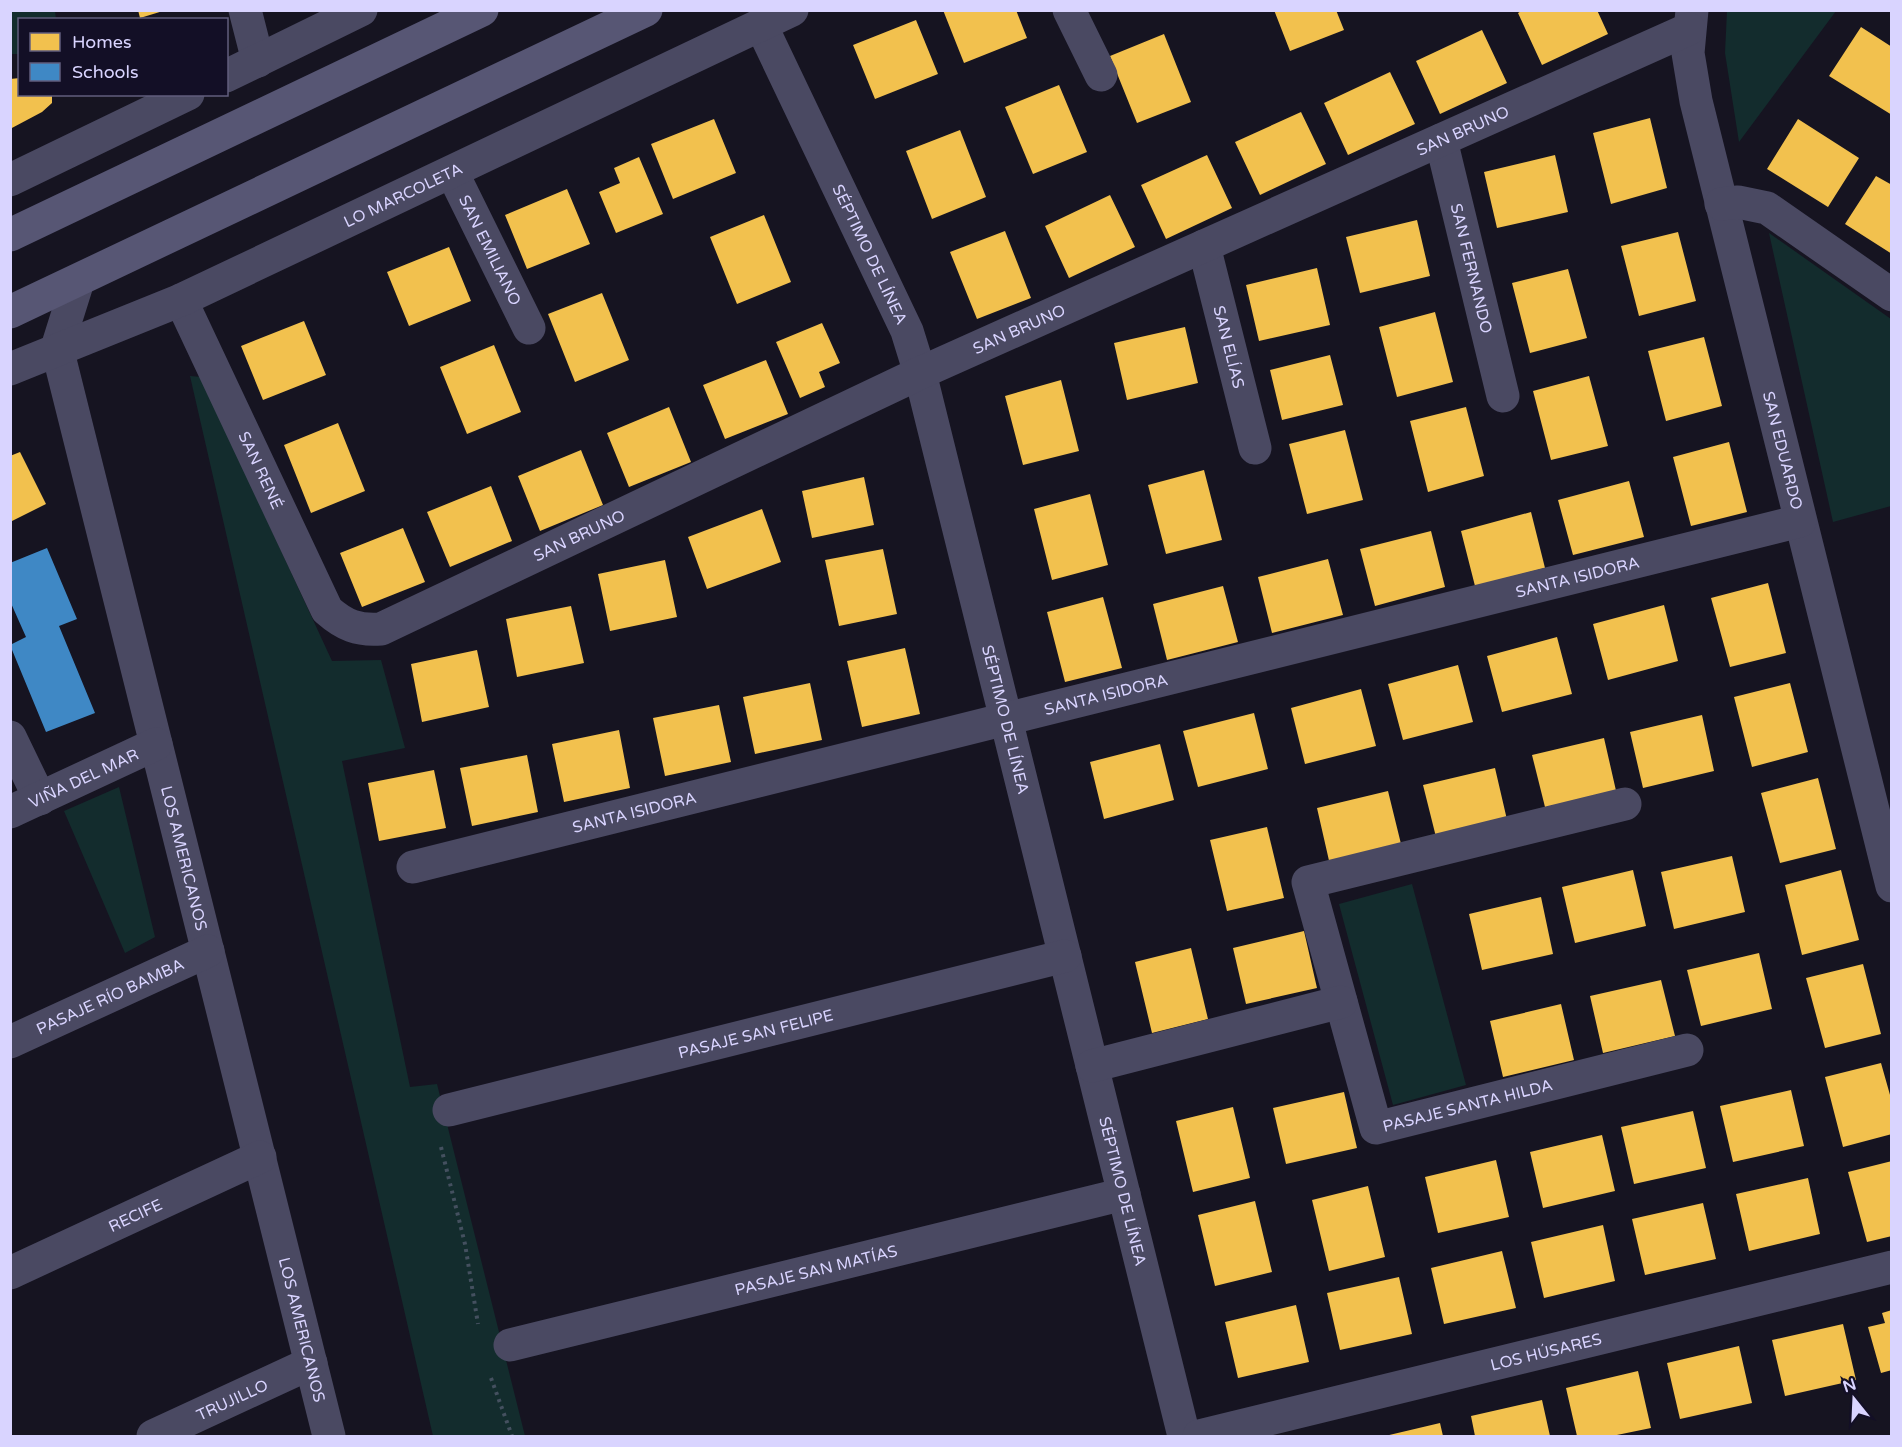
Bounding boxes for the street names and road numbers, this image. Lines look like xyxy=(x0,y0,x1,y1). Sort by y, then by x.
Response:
street label: SAN BRUNO xyxy=(1414,102,1512,161)
street label: LO MARCOLETA xyxy=(341,159,466,232)
street label: SÉPTIMO DE LÍNEA xyxy=(828,181,911,328)
street label: SAN EMILIANO xyxy=(454,192,525,309)
street label: SAN FERNANDO xyxy=(1446,202,1496,335)
street label: SAN BRUNO xyxy=(970,300,1069,359)
street label: SAN ELÍAS xyxy=(1208,304,1249,391)
street label: SAN EDUARDO xyxy=(1758,389,1807,512)
street label: SAN RENÉ xyxy=(233,428,287,513)
street label: SAN BRUNO xyxy=(530,506,629,566)
street label: SANTA ISIDORA xyxy=(1514,552,1642,603)
street label: SÉPTIMO DE LÍNEA xyxy=(977,643,1033,796)
street label: SANTA ISIDORA xyxy=(1042,670,1170,720)
street label: VIÑA DEL MAR xyxy=(26,745,142,813)
street label: LOS AMERICANOS xyxy=(156,784,211,933)
street label: SANTA ISIDORA xyxy=(570,788,699,838)
street label: PASAJE RÍO BAMBA xyxy=(33,954,187,1040)
street label: PASAJE SAN FELIPE xyxy=(676,1005,835,1063)
street label: PASAJE SANTA HILDA xyxy=(1381,1075,1555,1137)
street label: SÉPTIMO DE LÍNEA xyxy=(1094,1115,1150,1268)
street label: RECIFE xyxy=(105,1195,166,1237)
street label: PASAJE SAN MATÍAS xyxy=(733,1241,900,1300)
street label: LOS AMERICANOS xyxy=(274,1255,329,1404)
street label: LOS HÚSARES xyxy=(1488,1329,1604,1376)
street label: TRUJILLO xyxy=(193,1375,271,1426)

